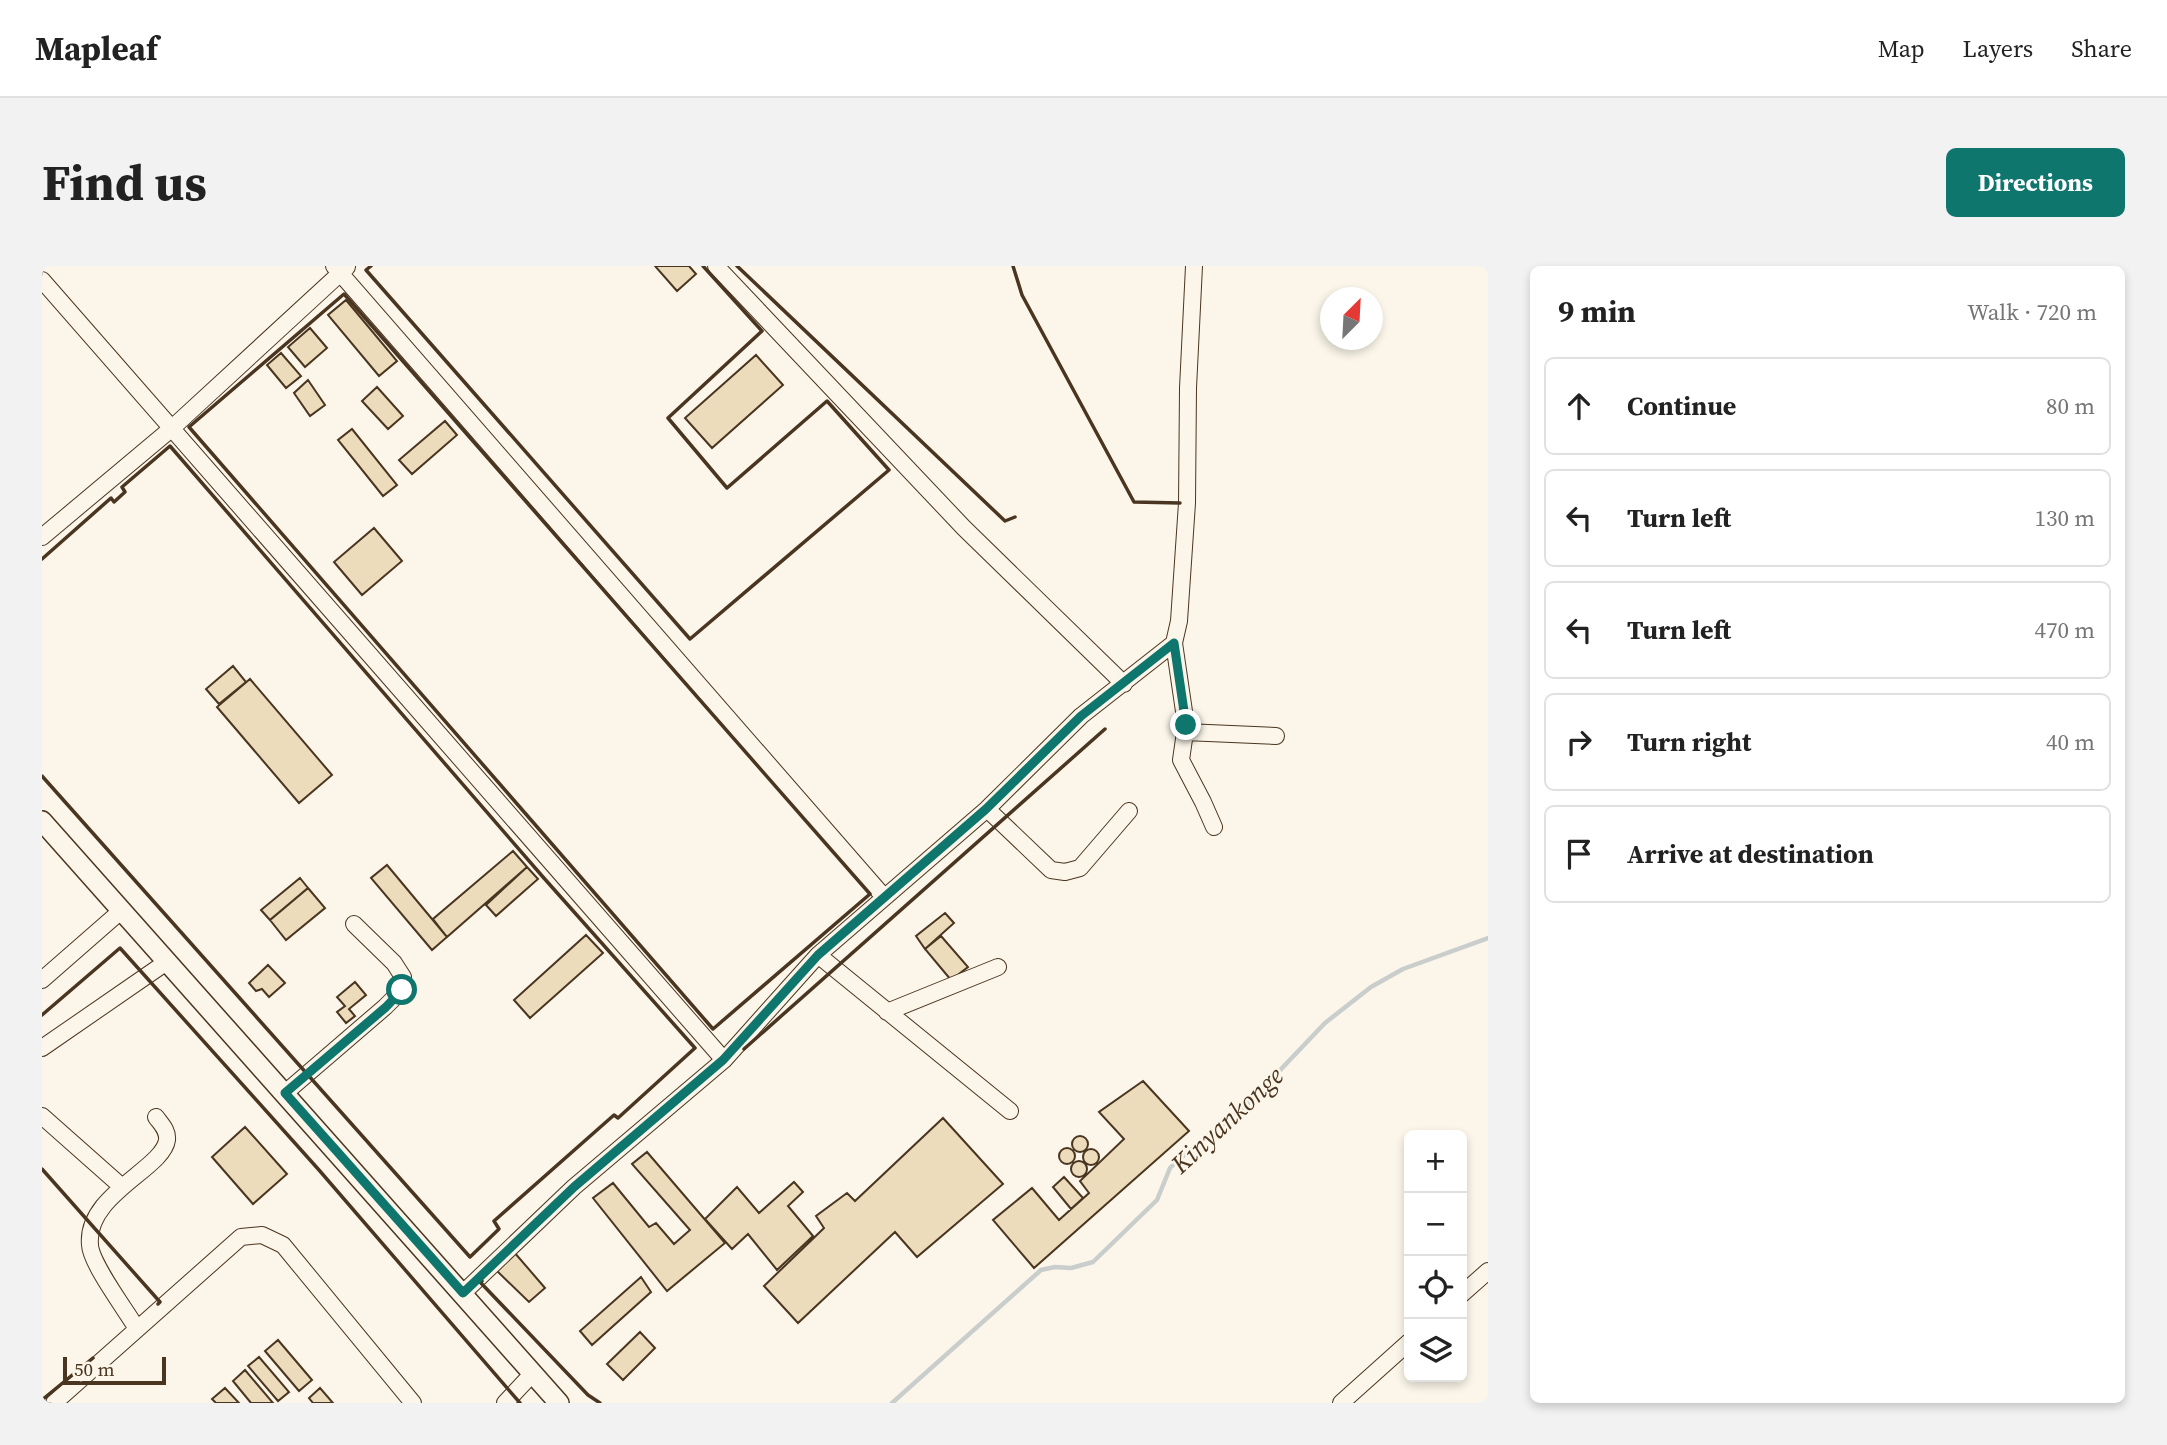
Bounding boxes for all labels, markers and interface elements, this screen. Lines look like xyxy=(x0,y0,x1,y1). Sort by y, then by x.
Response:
text: Mapleaf xyxy=(35,26,158,71)
text: Map xyxy=(1878,32,1925,65)
text: Layers xyxy=(1963,32,2033,65)
text: Share xyxy=(2071,32,2132,65)
button: Directions xyxy=(1946,148,2125,217)
text: Find us xyxy=(42,149,207,216)
north arrow xyxy=(1320,287,1383,350)
text: 9 min xyxy=(1558,291,1636,332)
text: Walk · 720 m xyxy=(1967,296,2097,328)
icon: ahead xyxy=(1560,387,1598,425)
text: Continue xyxy=(1627,388,1736,424)
text: 80 m xyxy=(2046,390,2095,422)
icon: left xyxy=(1560,499,1598,537)
text: Turn left xyxy=(1627,500,1731,536)
text: 130 m xyxy=(2034,502,2095,534)
icon: left xyxy=(1560,611,1598,649)
text: Turn left xyxy=(1627,612,1731,648)
text: 470 m xyxy=(2034,614,2095,646)
route end xyxy=(1170,709,1201,740)
icon: right xyxy=(1560,723,1598,761)
text: Turn right xyxy=(1627,724,1751,760)
text: 40 m xyxy=(2046,726,2095,758)
icon: arrive xyxy=(1560,835,1598,873)
text: Arrive at destination xyxy=(1627,836,1874,872)
route start xyxy=(386,974,417,1005)
water label: Kinyankonge xyxy=(1162,1058,1292,1182)
map controls xyxy=(1404,1130,1467,1382)
button: + xyxy=(1404,1130,1467,1193)
button: − xyxy=(1404,1193,1467,1256)
button: locate xyxy=(1404,1256,1467,1319)
button: layers xyxy=(1404,1319,1467,1382)
scale bar xyxy=(63,1354,166,1386)
text: 50 m xyxy=(74,1356,115,1382)

